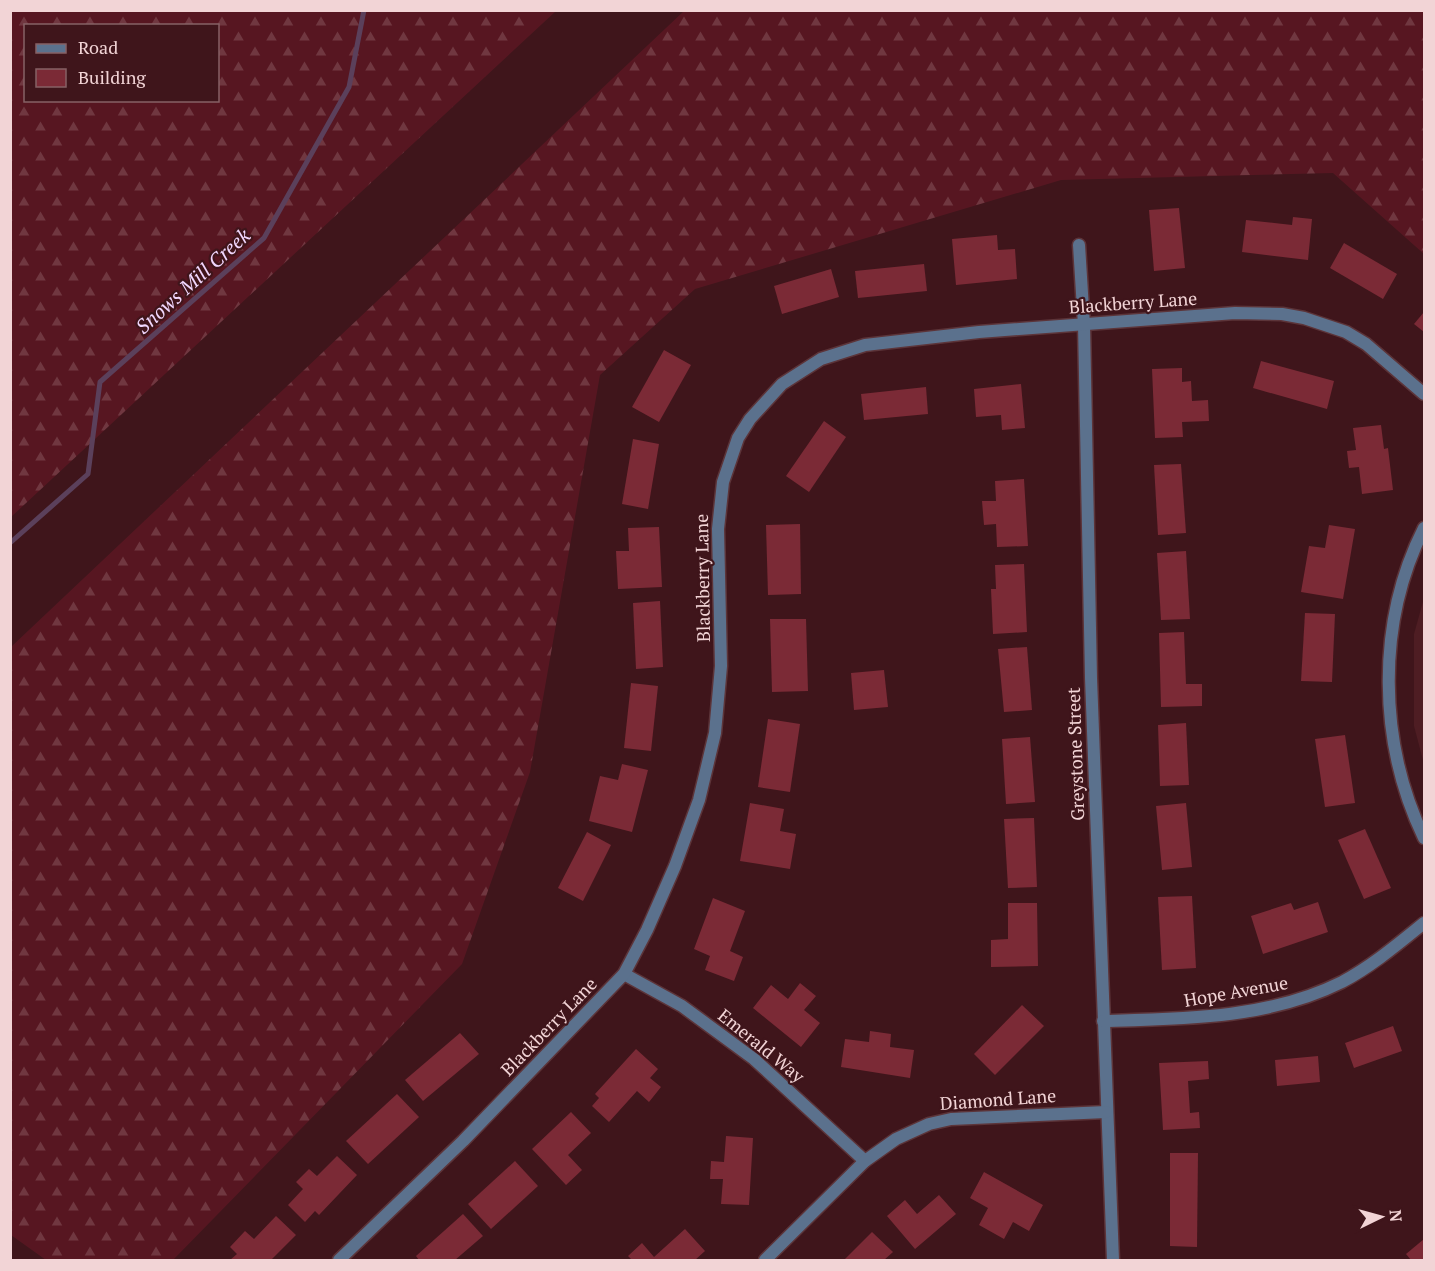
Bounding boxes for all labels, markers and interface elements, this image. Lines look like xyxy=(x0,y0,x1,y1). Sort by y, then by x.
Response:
legend xyxy=(24,24,219,102)
text: Road xyxy=(78,35,118,59)
text: Building xyxy=(78,65,146,89)
water label: Snows Mill Creek xyxy=(130,222,256,339)
street label: Blackberry Lane xyxy=(1068,286,1198,318)
street label: Blackberry Lane xyxy=(689,514,715,642)
street label: Greystone Street xyxy=(1061,686,1089,821)
street label: Hope Avenue xyxy=(1182,970,1290,1012)
street label: Blackberry Lane xyxy=(495,972,602,1081)
street label: Emerald Way xyxy=(713,1003,811,1088)
street label: Diamond Lane xyxy=(939,1083,1057,1115)
north arrow xyxy=(1351,1187,1411,1247)
text: N xyxy=(1384,1209,1407,1223)

